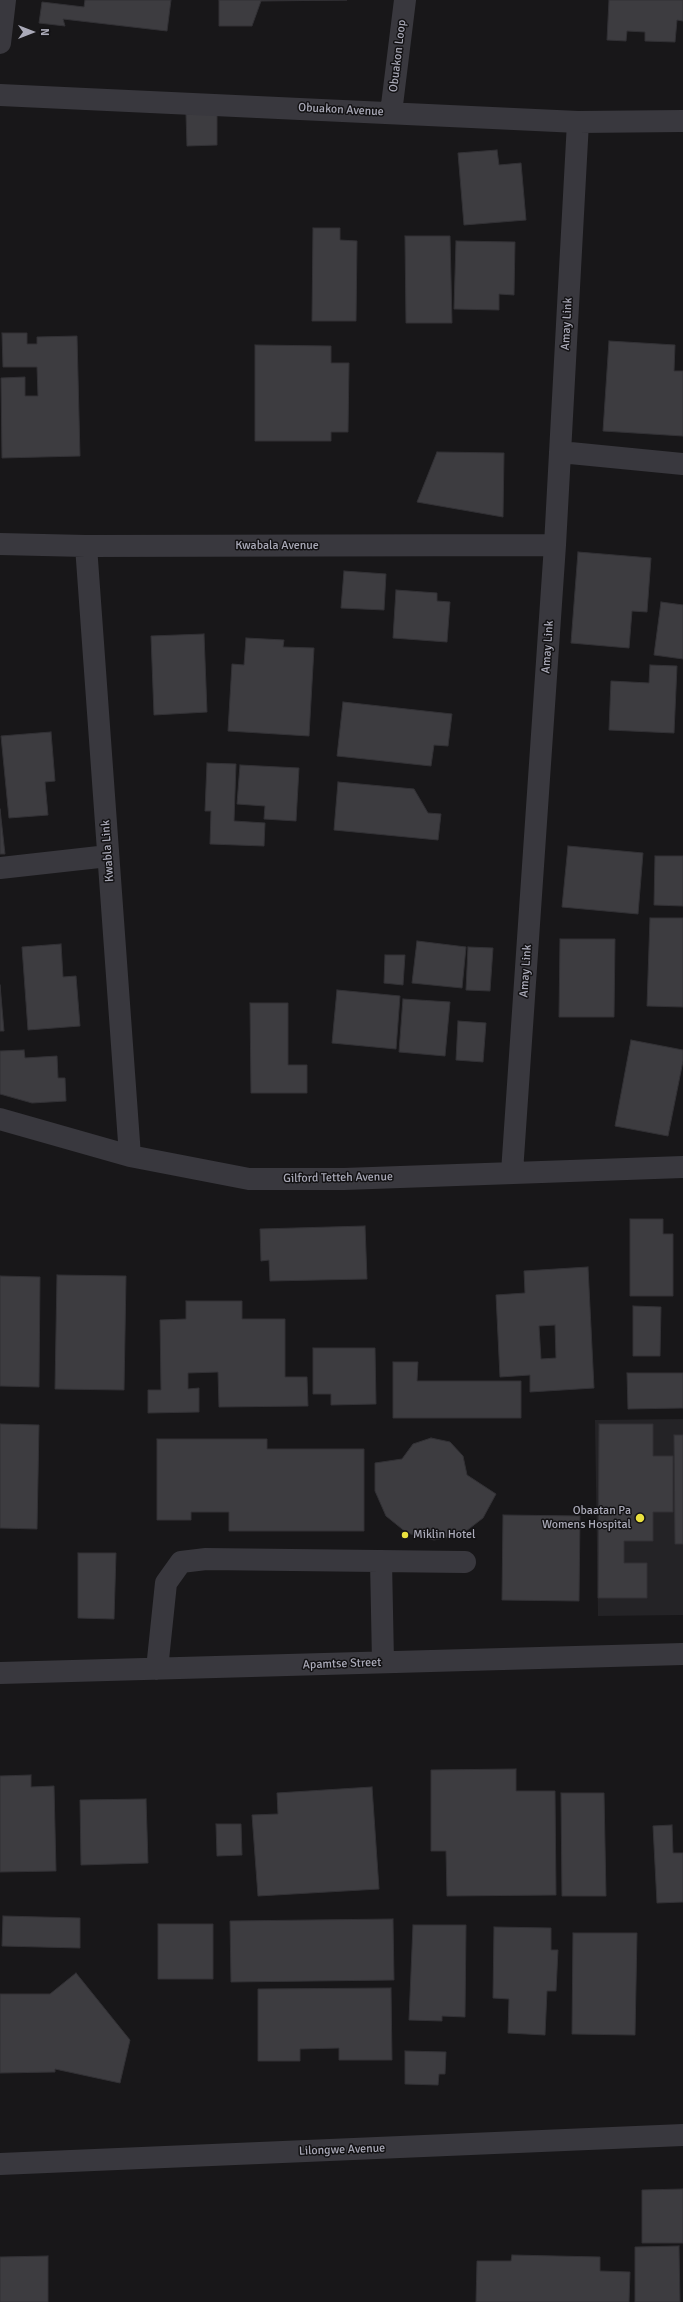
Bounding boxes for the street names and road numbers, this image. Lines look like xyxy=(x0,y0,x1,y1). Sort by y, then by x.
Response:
street label: Obuakon Loop xyxy=(386,19,410,93)
street label: Obuakon Avenue xyxy=(298,101,384,119)
street label: Amay Link xyxy=(558,297,576,351)
street label: Kwabala Avenue xyxy=(235,539,319,553)
street label: Amay Link xyxy=(539,620,557,674)
street label: Kwabla Link xyxy=(99,820,117,882)
street label: Amay Link xyxy=(517,944,535,998)
street label: Gilford Tetteh Avenue xyxy=(283,1170,393,1186)
street label: Apamtse Street xyxy=(302,1655,382,1673)
street label: Lilongwe Avenue xyxy=(299,2141,385,2159)

